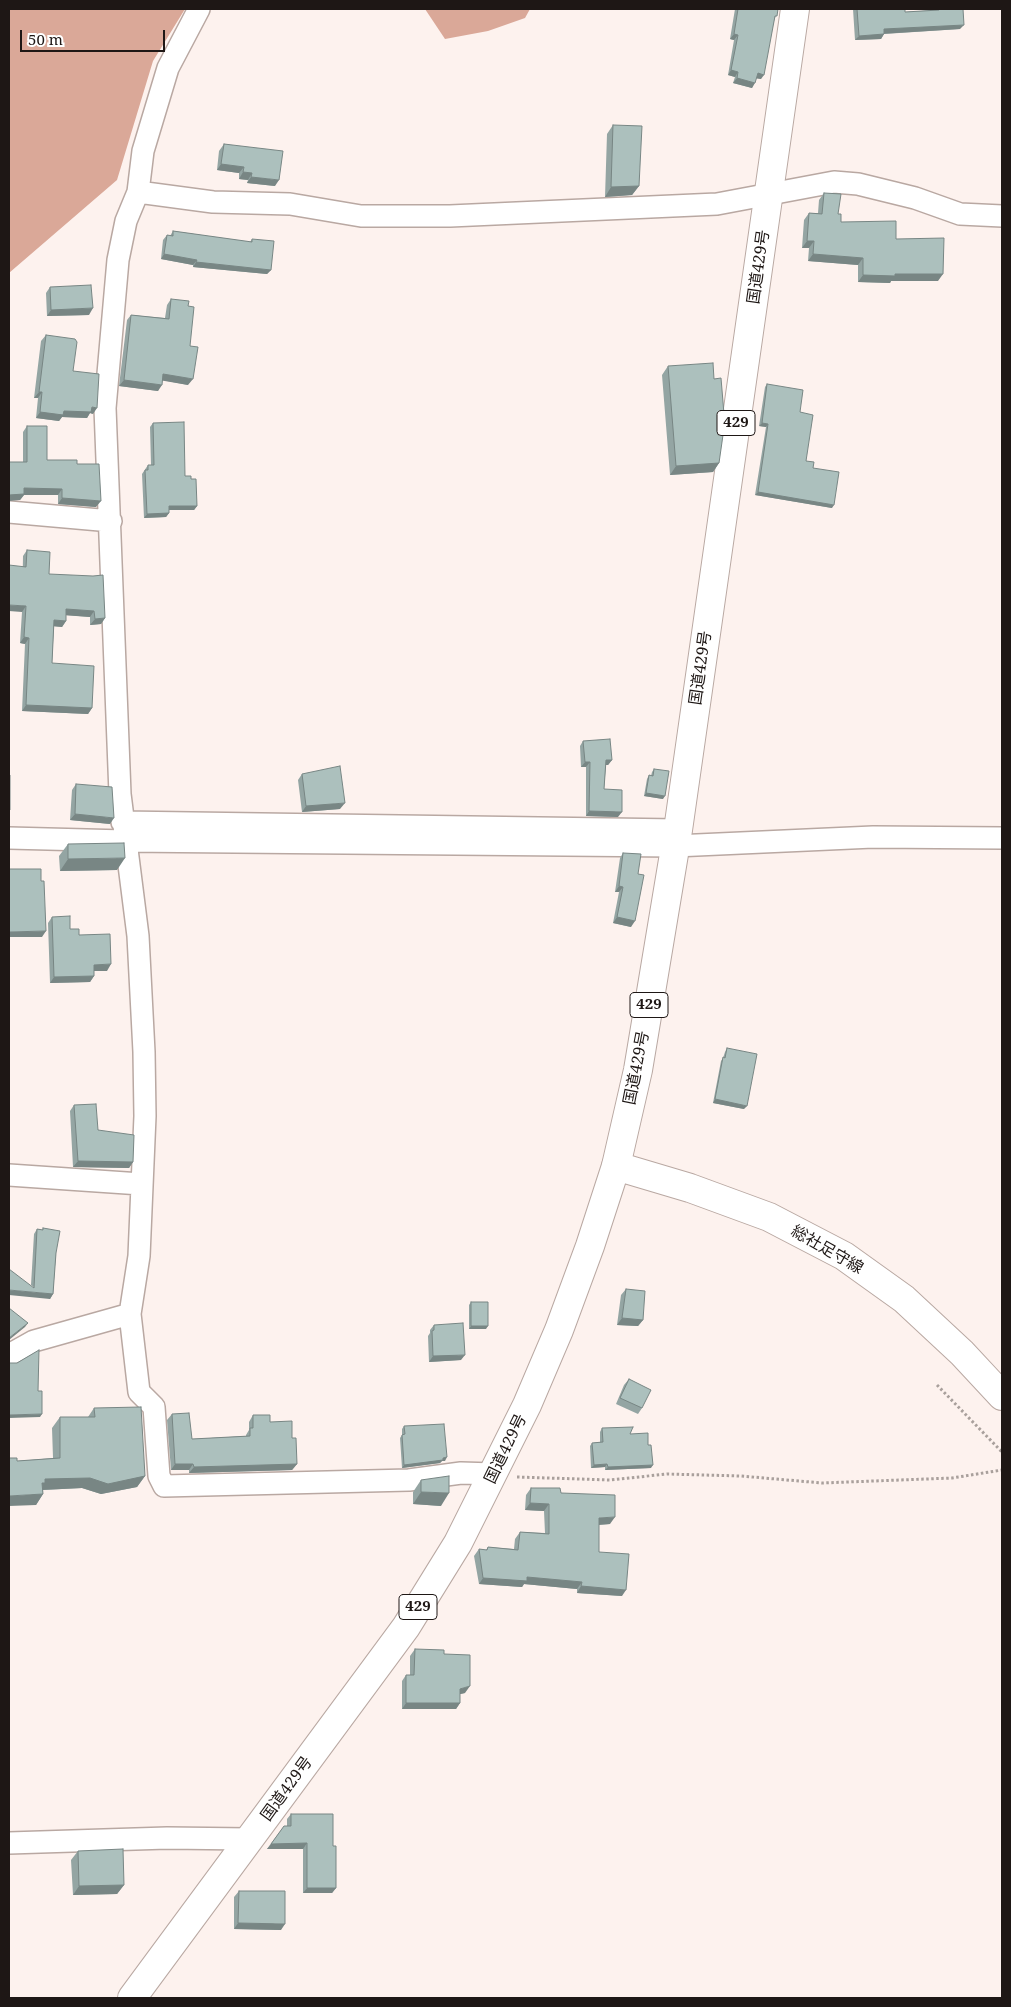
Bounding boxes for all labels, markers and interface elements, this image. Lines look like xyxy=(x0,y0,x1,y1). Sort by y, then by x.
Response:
scale bar xyxy=(22,20,168,52)
text: 50 m xyxy=(28,29,63,49)
street label: 国道429号 xyxy=(744,229,774,305)
road number: 429 xyxy=(717,410,755,436)
street label: 国道429号 xyxy=(686,630,716,706)
road number: 429 xyxy=(630,992,668,1018)
street label: 国道429号 xyxy=(620,1029,654,1107)
street label: 総社足守線 xyxy=(788,1222,866,1278)
street label: 国道429号 xyxy=(481,1411,531,1487)
road number: 429 xyxy=(399,1594,437,1620)
street label: 国道429号 xyxy=(257,1753,317,1825)

